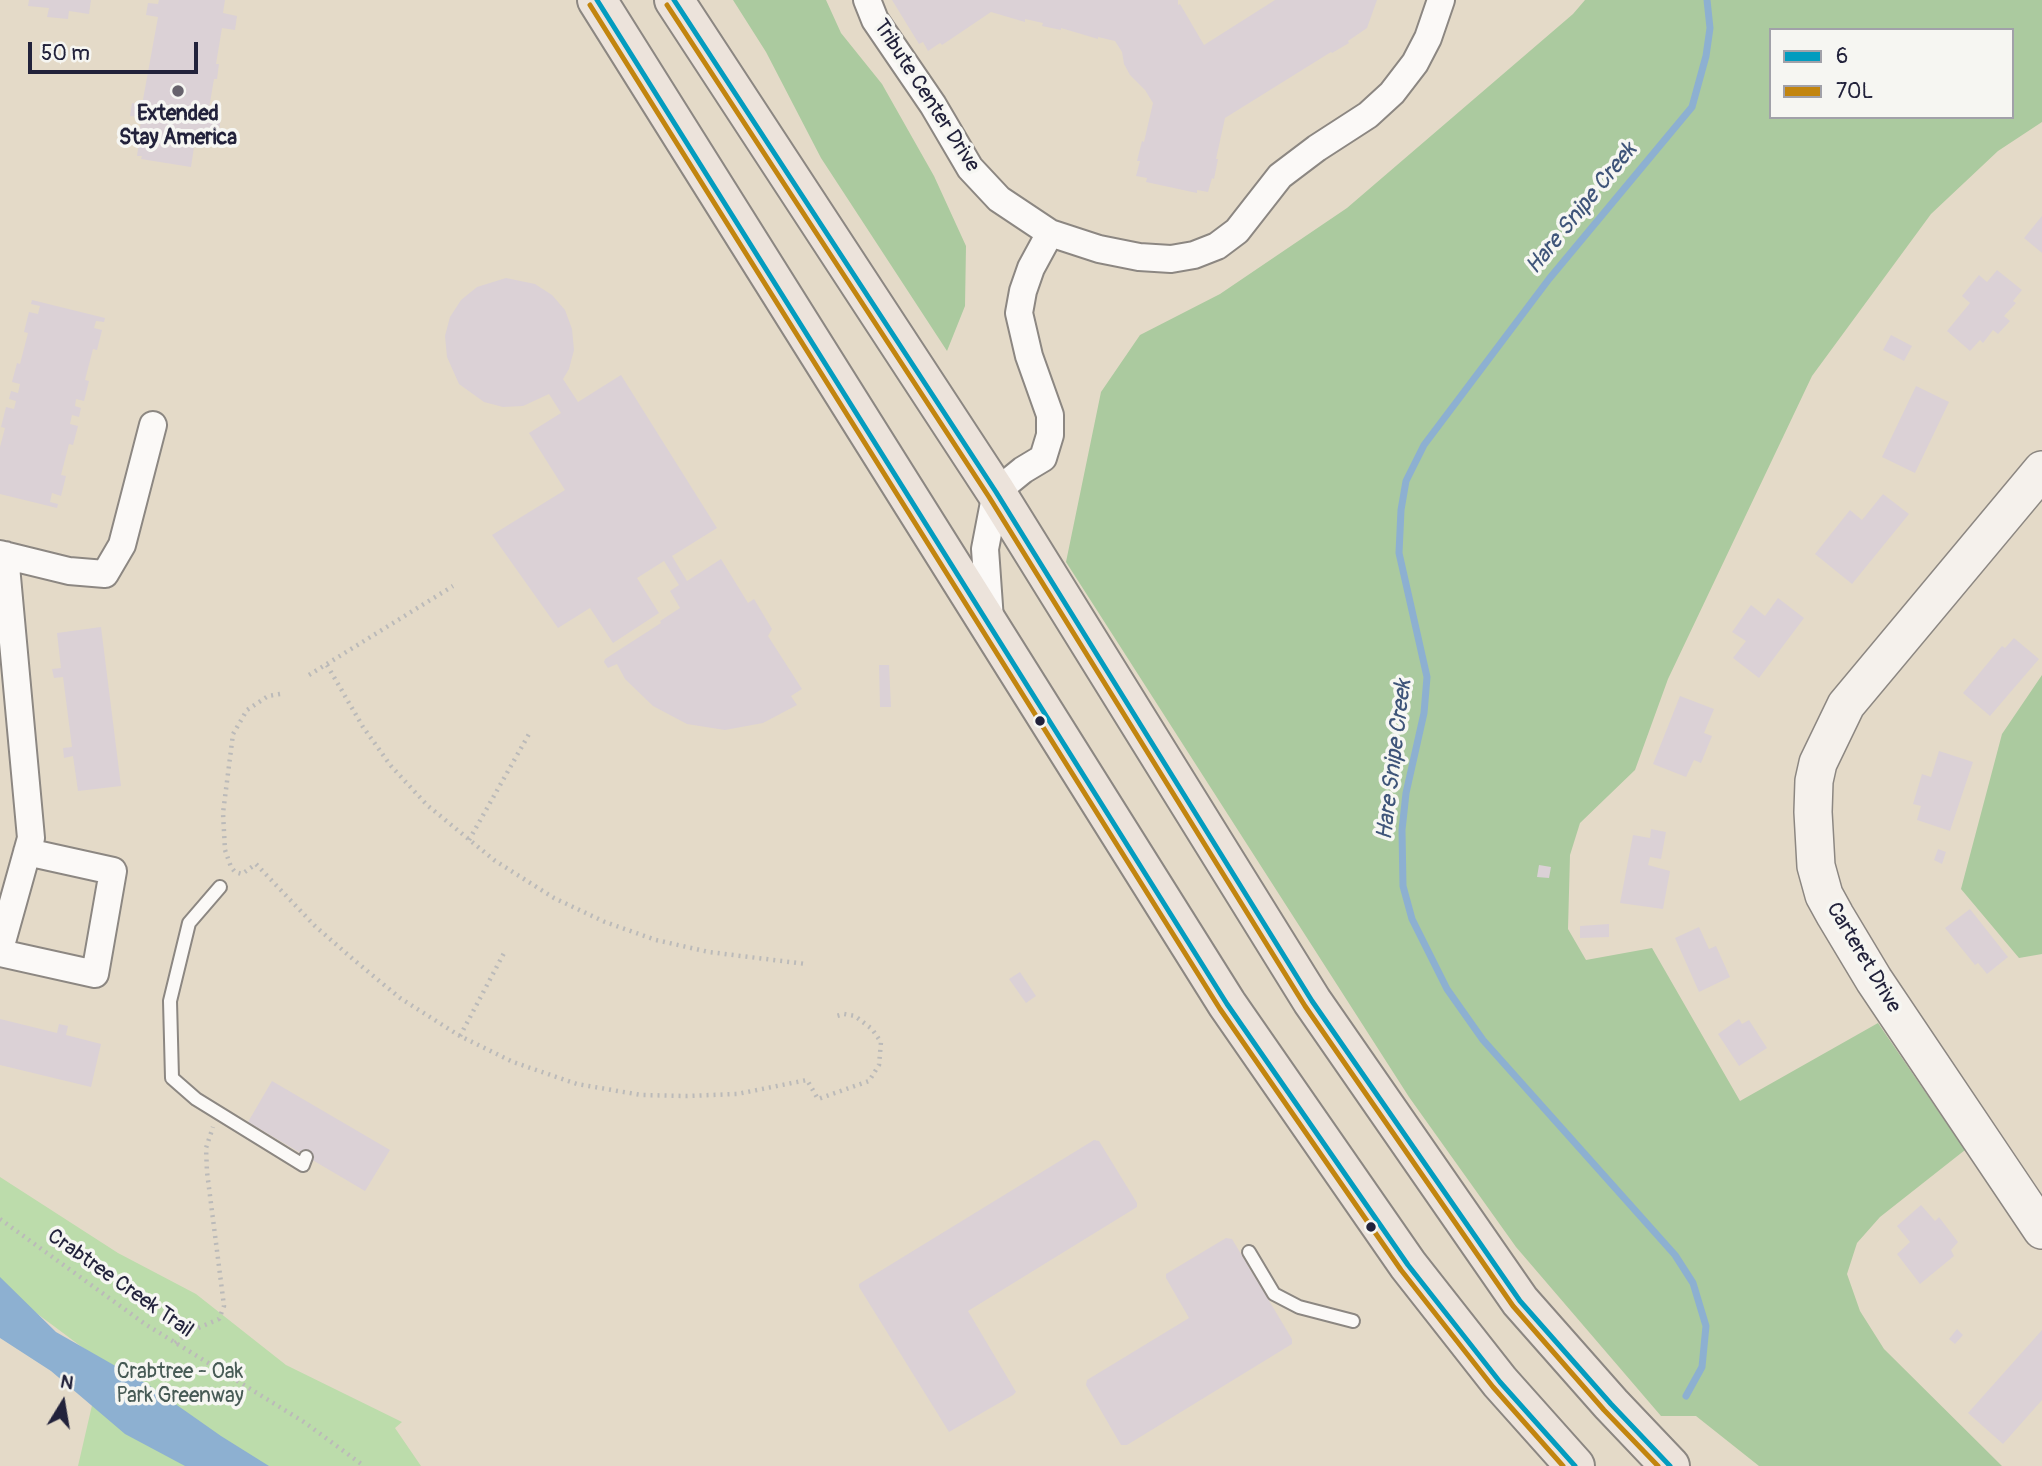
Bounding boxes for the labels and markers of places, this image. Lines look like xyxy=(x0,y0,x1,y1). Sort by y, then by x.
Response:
marker: Extended Stay America xyxy=(170,83,186,99)
place label: Extended Stay America xyxy=(119,102,237,152)
unlabelled marker xyxy=(1033,714,1047,728)
unlabelled marker xyxy=(1364,1220,1378,1234)

